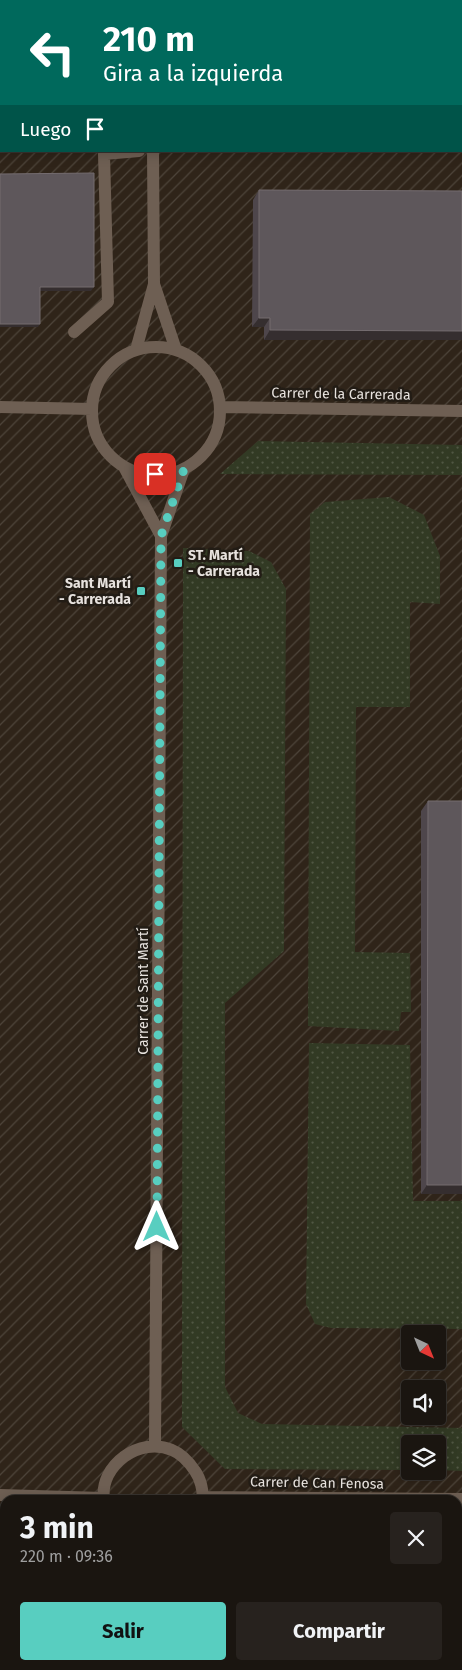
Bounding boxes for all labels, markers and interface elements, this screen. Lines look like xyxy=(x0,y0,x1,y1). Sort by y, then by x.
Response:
text: 210 m xyxy=(103,18,195,60)
icon: left xyxy=(20,20,85,85)
text: Gira a la izquierda xyxy=(103,60,283,87)
icon: arrive xyxy=(81,115,109,143)
text: Luego xyxy=(20,118,71,141)
street label: Carrer de la Carrerada xyxy=(271,384,411,404)
pin xyxy=(134,453,176,495)
icon: arrive xyxy=(141,460,169,488)
place label: ST. Martí - Carrerada xyxy=(188,547,260,580)
marker: ST. Martí - Carrerada xyxy=(172,557,184,569)
place label: Sant Martí - Carrerada xyxy=(59,575,131,608)
marker: Sant Martí - Carrerada xyxy=(135,585,147,597)
street label: Carrer de Sant Martí xyxy=(135,927,152,1055)
position arrow xyxy=(130,1200,182,1252)
north arrow xyxy=(401,1325,446,1370)
map controls xyxy=(401,1325,446,1480)
button: sound xyxy=(401,1380,446,1425)
button: layers xyxy=(401,1435,446,1480)
street label: Carrer de Can Fenosa xyxy=(250,1473,384,1493)
text: 3 min xyxy=(20,1510,94,1546)
button: close xyxy=(390,1512,442,1564)
text: 220 m · 09:36 xyxy=(20,1547,113,1566)
button: Salir xyxy=(20,1602,226,1660)
button: Compartir xyxy=(236,1602,442,1660)

